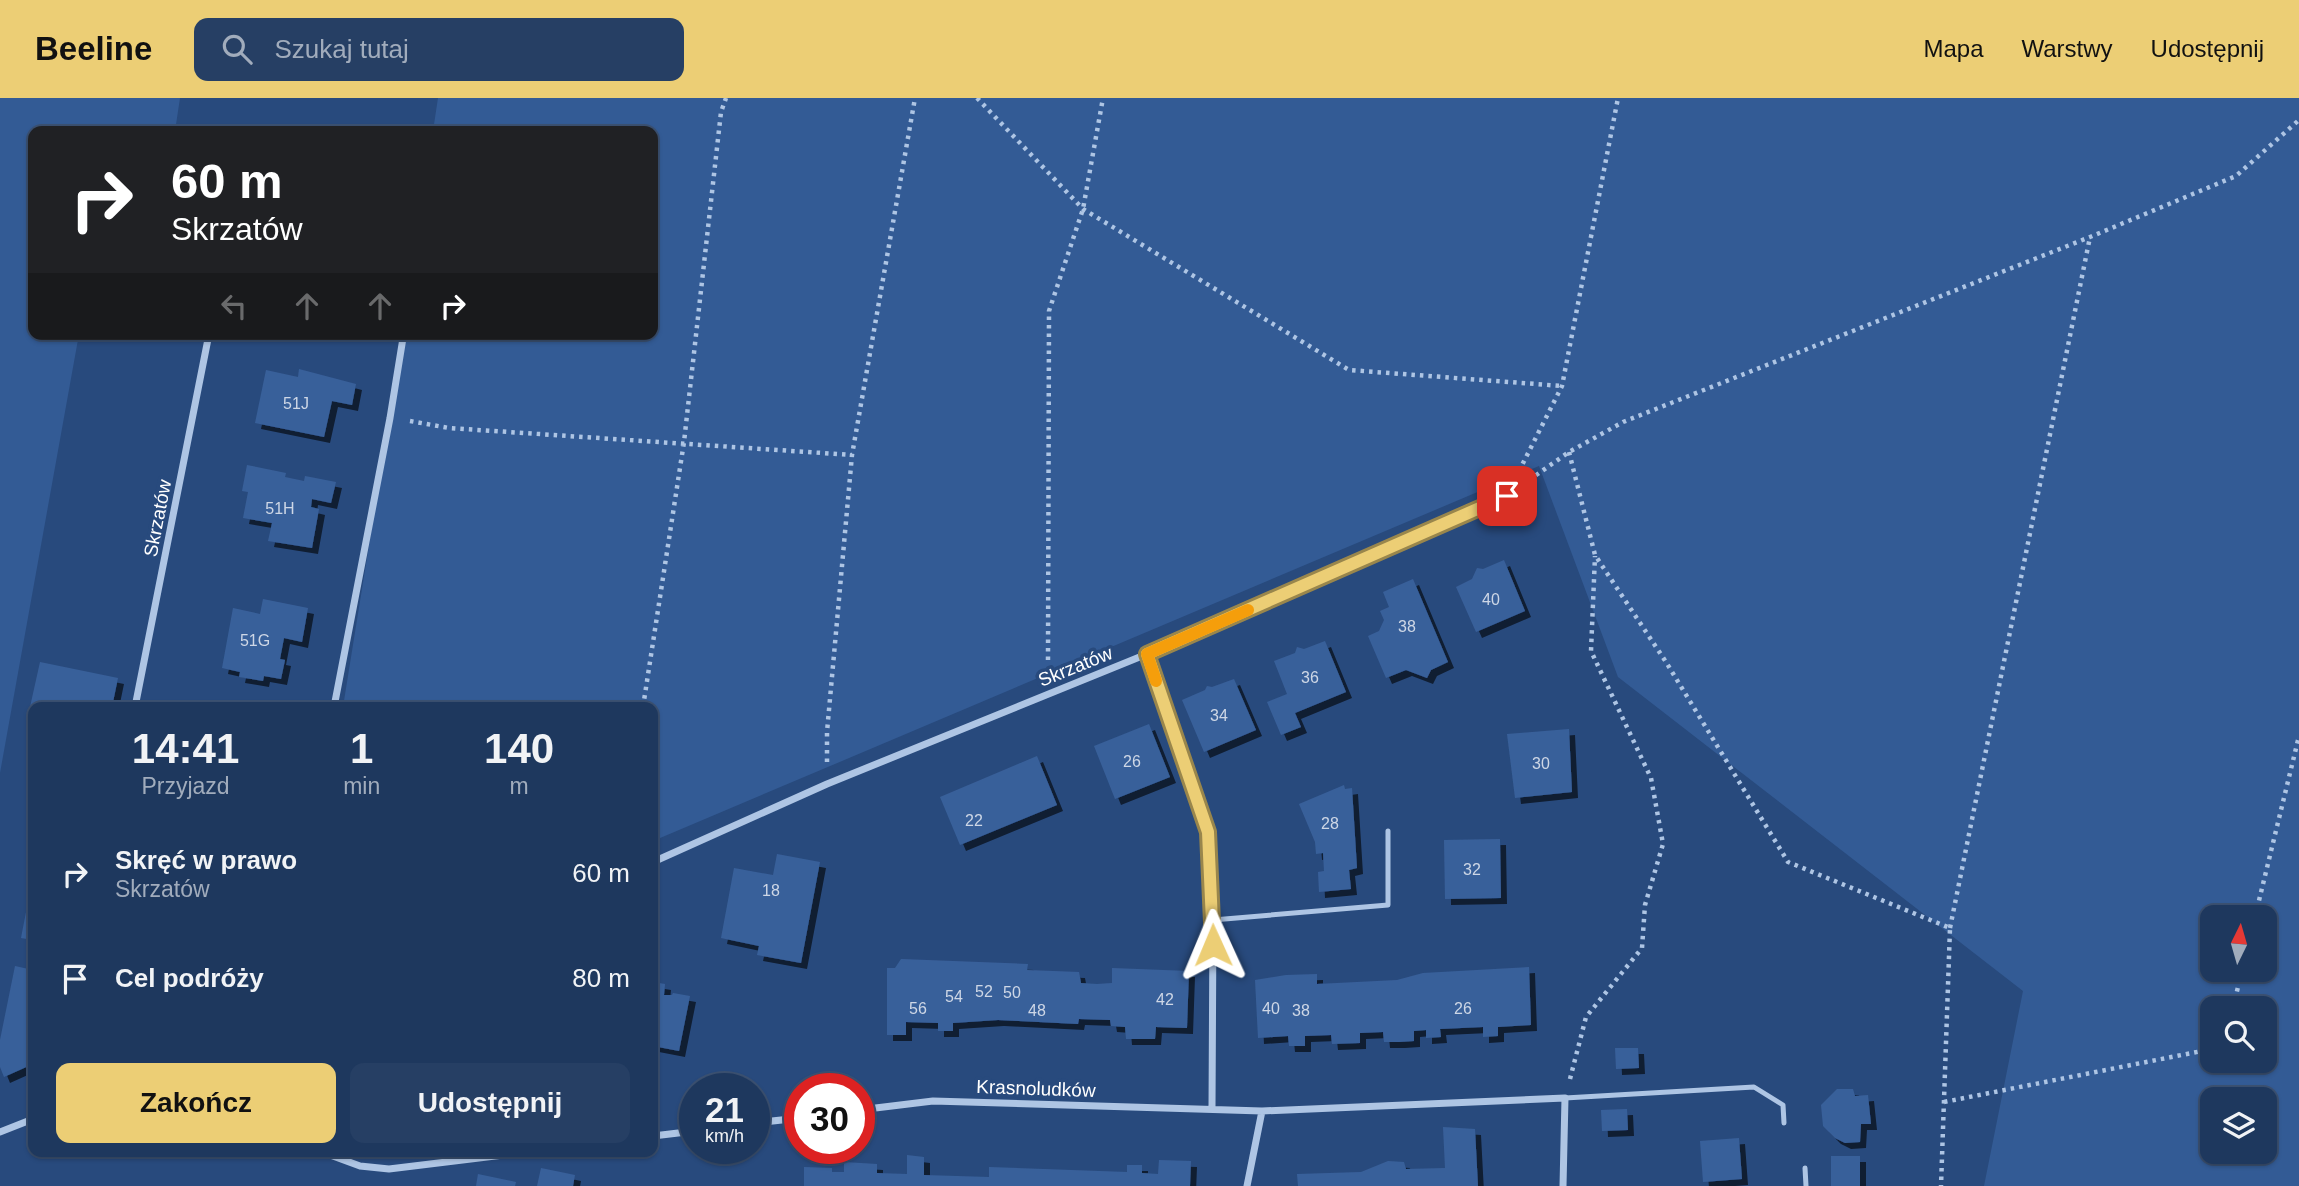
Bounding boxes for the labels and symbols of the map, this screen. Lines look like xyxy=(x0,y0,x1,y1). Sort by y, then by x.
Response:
house number: 51J xyxy=(283,395,309,412)
pin xyxy=(1477,466,1537,526)
street label: Skrzatów xyxy=(140,477,175,558)
house number: 51H xyxy=(265,500,295,517)
house number: 40 xyxy=(1482,591,1500,608)
house number: 38 xyxy=(1398,618,1416,635)
house number: 51G xyxy=(240,632,270,649)
street label: Skrzatów xyxy=(1035,642,1116,691)
house number: 36 xyxy=(1301,669,1319,686)
house number: 34 xyxy=(1210,707,1228,724)
house number: 26 xyxy=(1123,753,1141,770)
house number: 30 xyxy=(1532,755,1550,772)
house number: 22 xyxy=(965,812,983,829)
house number: 28 xyxy=(1321,815,1339,832)
house number: 32 xyxy=(1463,861,1481,878)
house number: 18 xyxy=(762,882,780,899)
north arrow xyxy=(2200,905,2277,982)
position arrow xyxy=(1176,908,1250,982)
house number: 52 xyxy=(975,983,993,1000)
house number: 50 xyxy=(1003,984,1021,1001)
house number: 54 xyxy=(945,988,963,1005)
house number: 42 xyxy=(1156,991,1174,1008)
house number: 56 xyxy=(909,1000,927,1017)
house number: 40 xyxy=(1262,1000,1280,1017)
house number: 26 xyxy=(1454,1000,1472,1017)
house number: 48 xyxy=(1028,1002,1046,1019)
house number: 38 xyxy=(1292,1002,1310,1019)
speed limit sign: 30 xyxy=(784,1073,875,1164)
street label: Krasnoludków xyxy=(976,1076,1096,1101)

